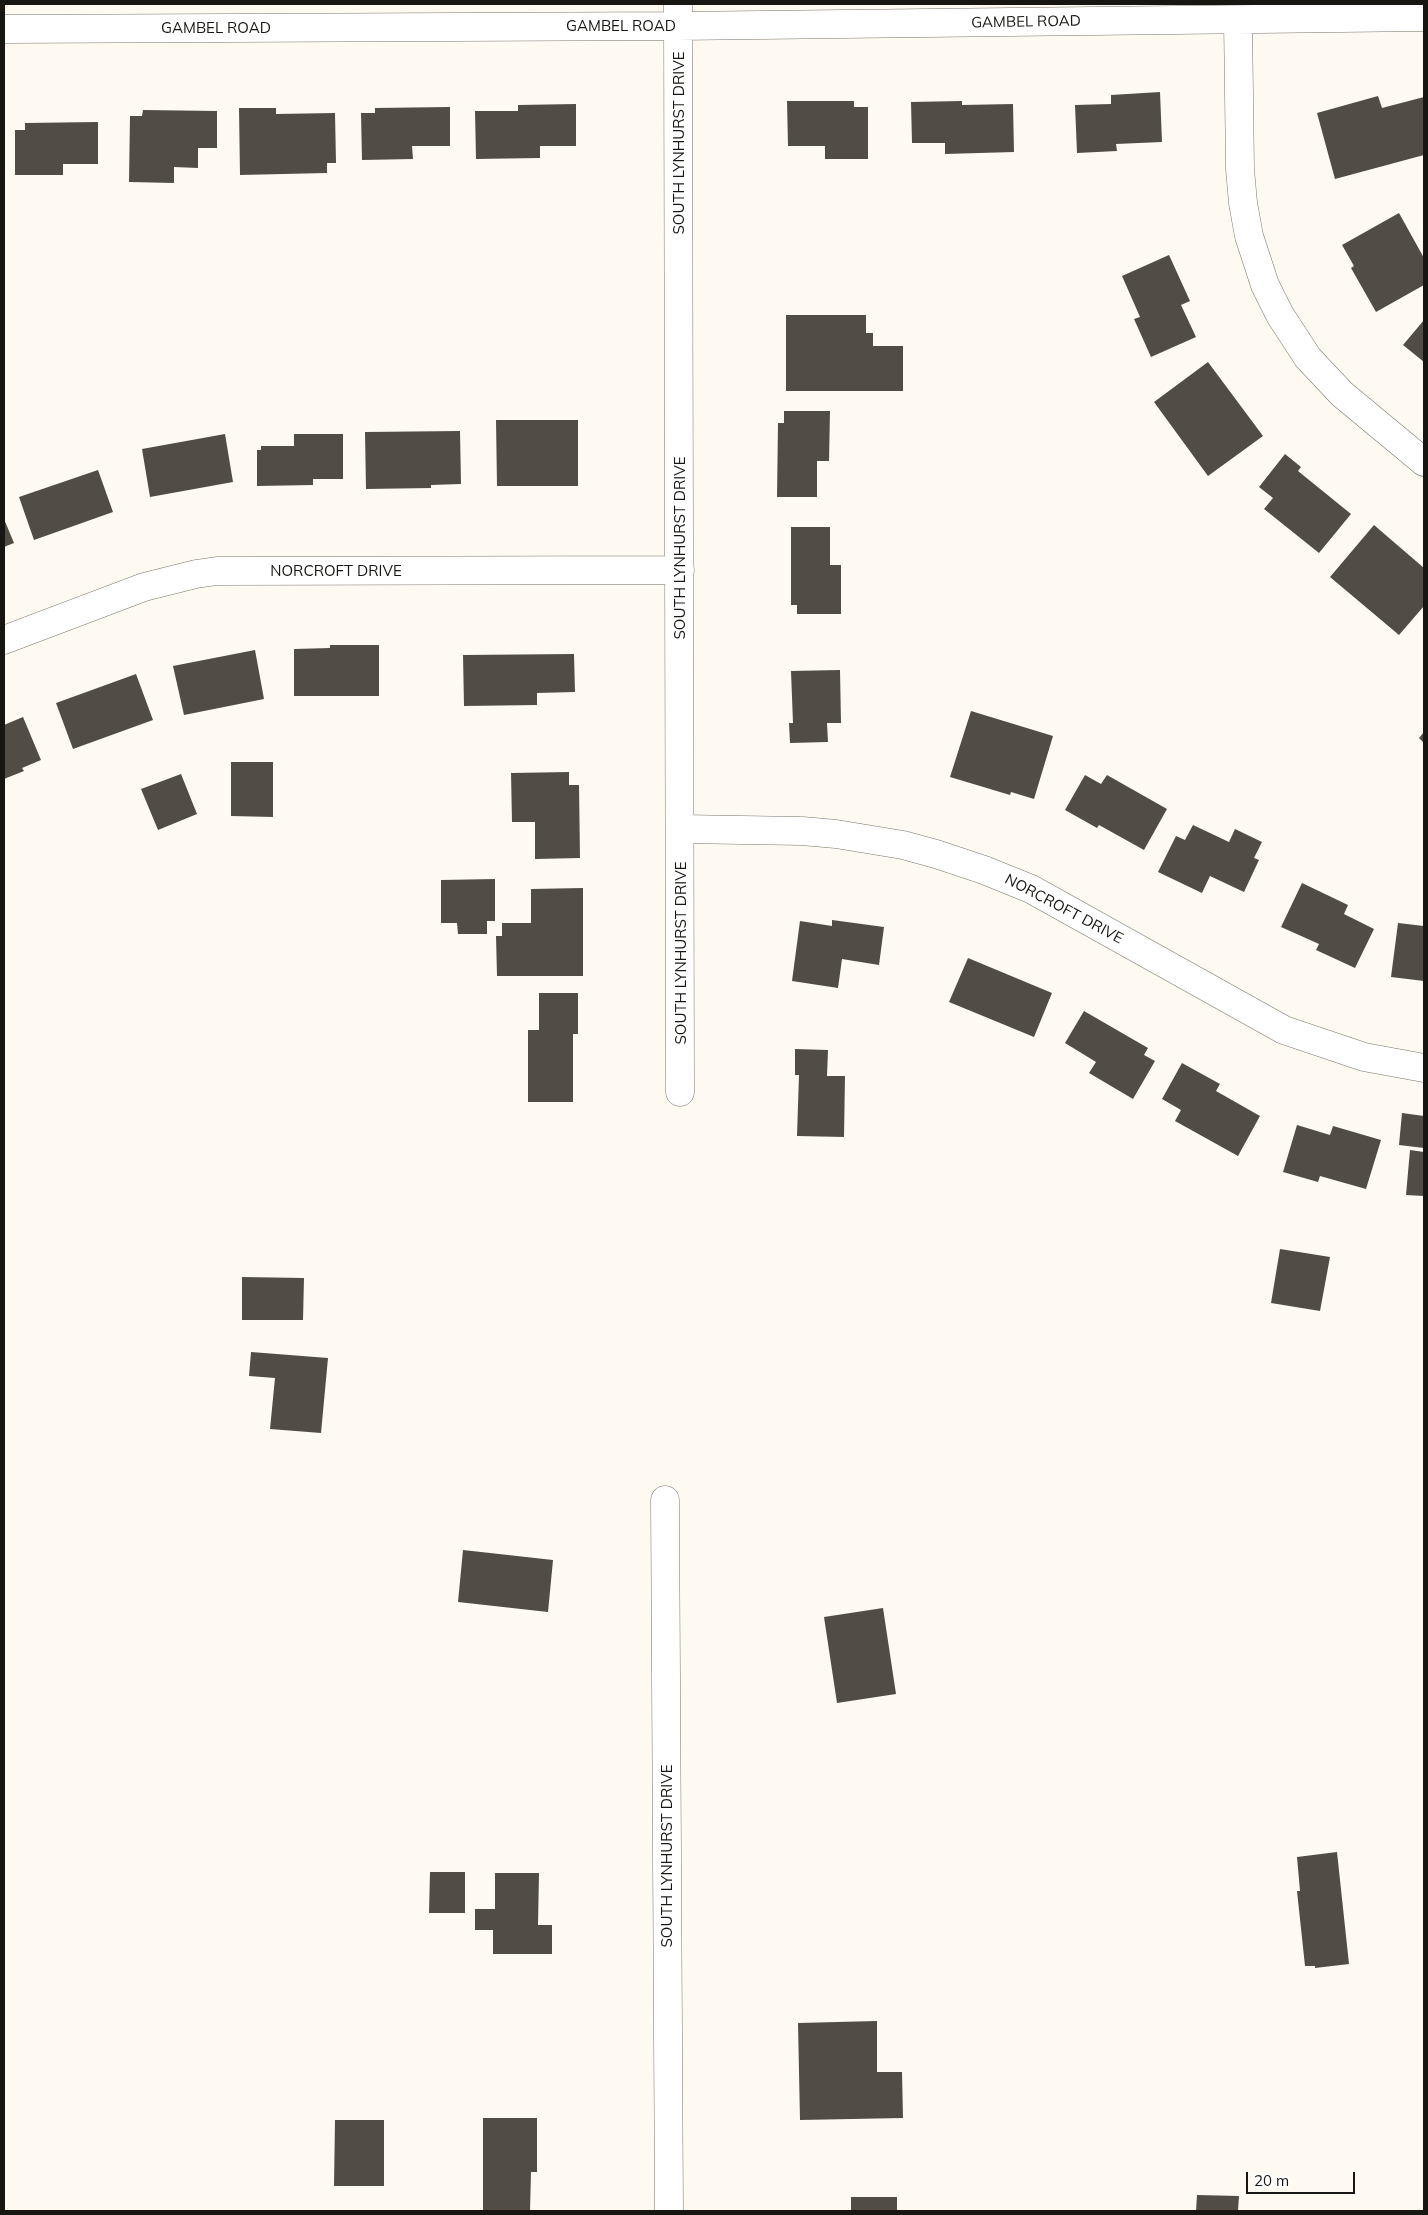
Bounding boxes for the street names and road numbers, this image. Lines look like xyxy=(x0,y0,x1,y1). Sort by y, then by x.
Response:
street label: GAMBEL ROAD xyxy=(971,12,1081,32)
street label: GAMBEL ROAD xyxy=(566,17,676,35)
street label: GAMBEL ROAD xyxy=(161,19,271,37)
street label: SOUTH LYNHURST DRIVE xyxy=(670,52,688,234)
street label: SOUTH LYNHURST DRIVE xyxy=(671,457,689,639)
street label: NORCROFT DRIVE xyxy=(270,562,402,580)
street label: SOUTH LYNHURST DRIVE xyxy=(672,862,690,1044)
street label: NORCROFT DRIVE xyxy=(1002,870,1126,948)
street label: SOUTH LYNHURST DRIVE xyxy=(658,1765,676,1947)

